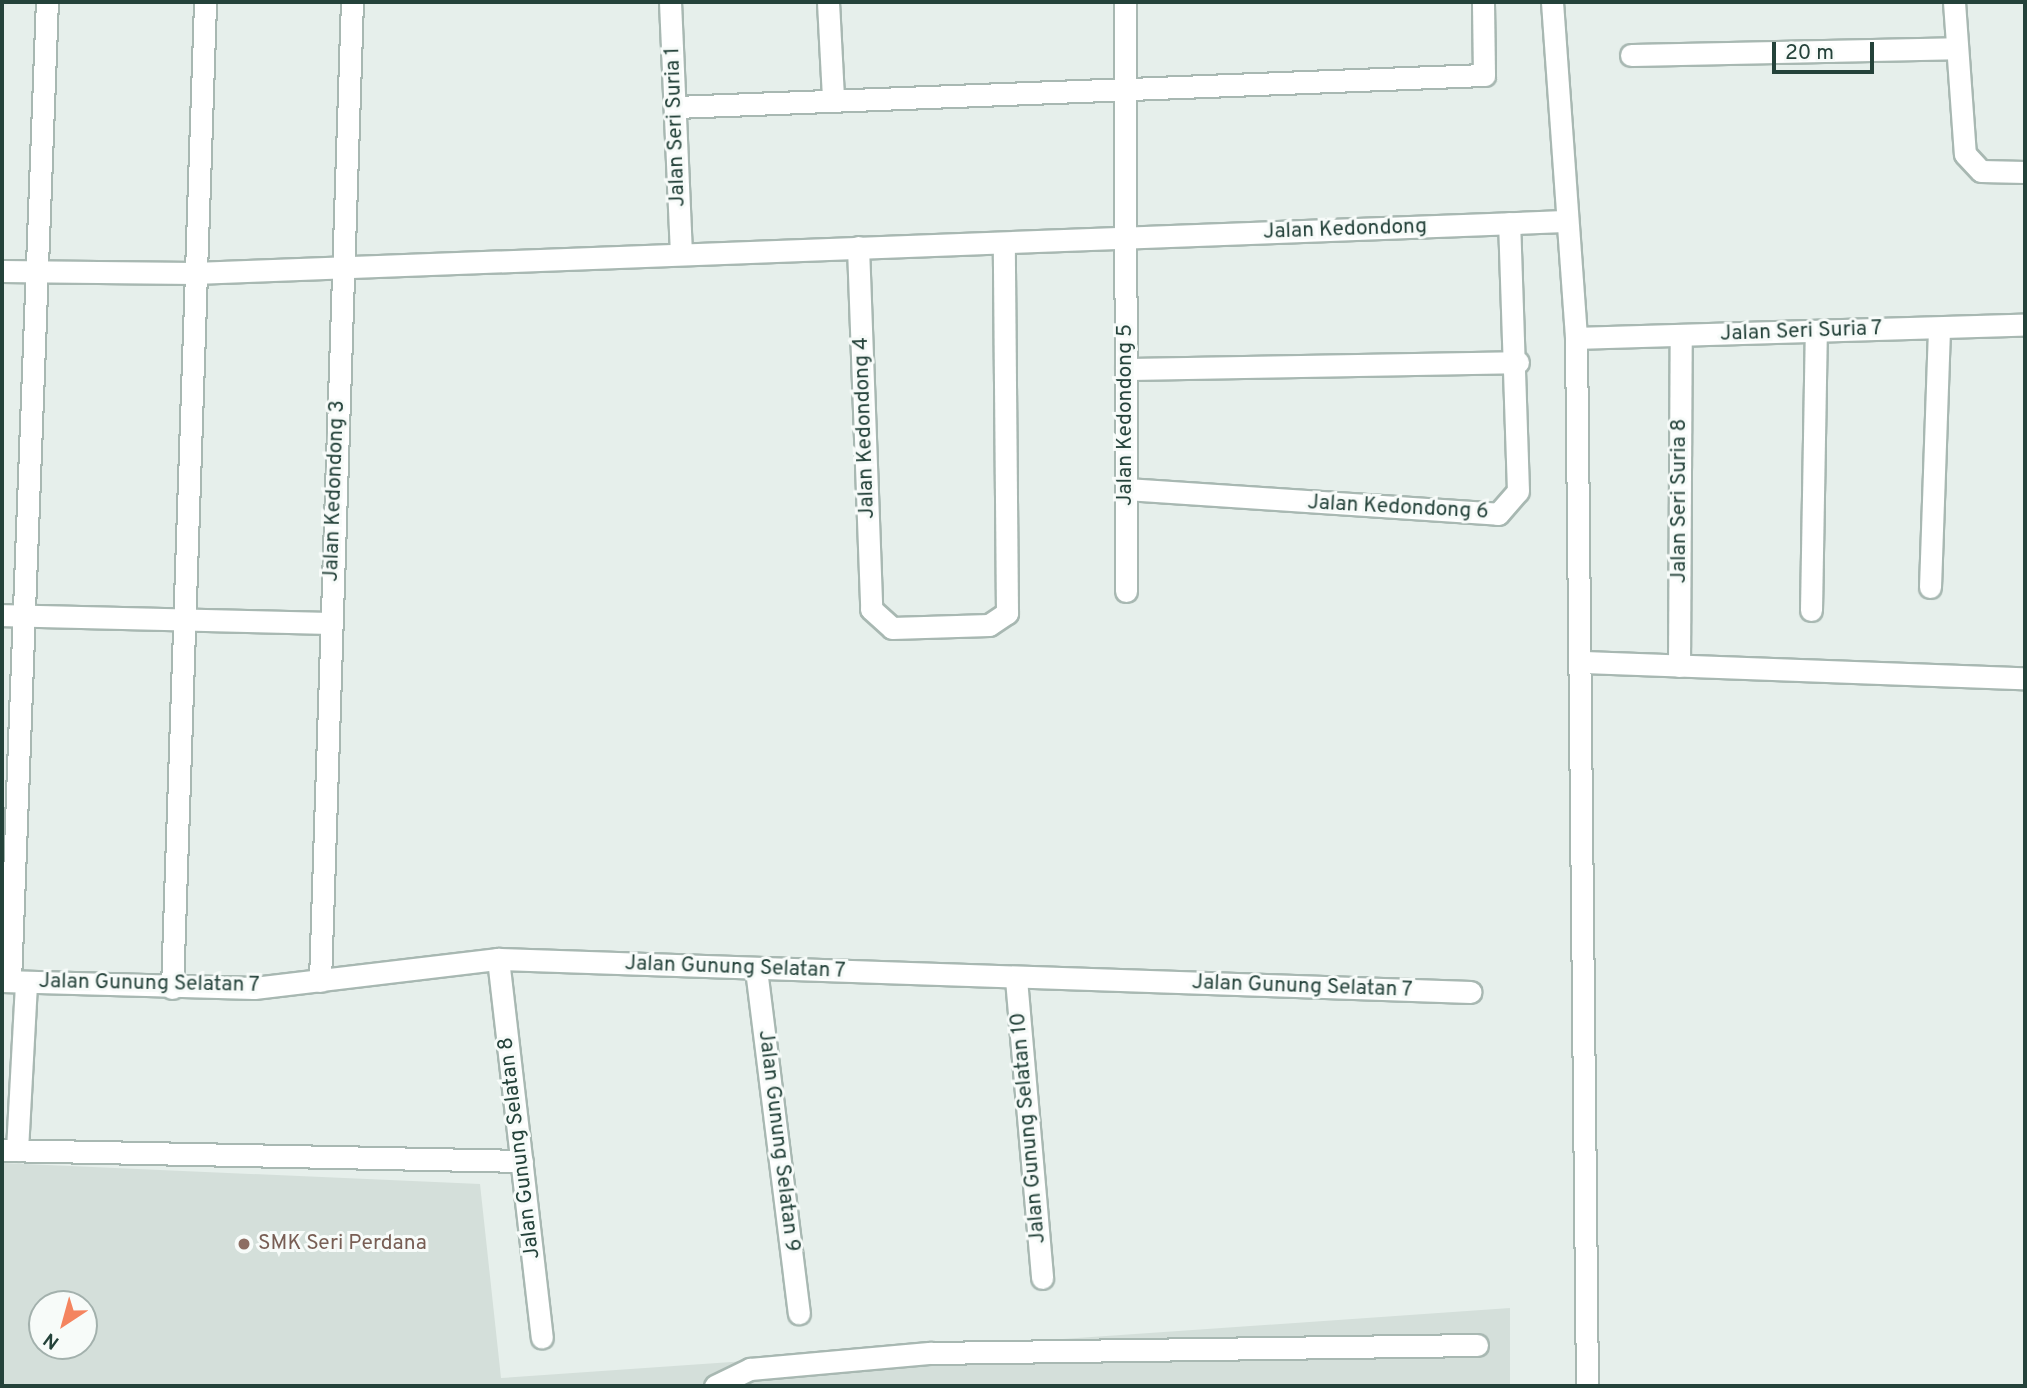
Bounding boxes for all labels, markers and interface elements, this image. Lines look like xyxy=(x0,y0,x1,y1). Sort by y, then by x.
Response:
scale bar xyxy=(1775,28,1876,72)
text: 20 m xyxy=(1785,40,1834,67)
street label: Jalan Seri Suria 1 xyxy=(661,47,691,207)
street label: Jalan Kedondong xyxy=(1263,215,1427,245)
street label: Jalan Seri Suria 7 xyxy=(1719,317,1883,347)
street label: Jalan Kedondong 5 xyxy=(1113,324,1139,506)
street label: Jalan Kedondong 4 xyxy=(849,337,881,519)
street label: Jalan Kedondong 3 xyxy=(319,400,351,582)
street label: Jalan Seri Suria 8 xyxy=(1667,419,1693,583)
street label: Jalan Kedondong 6 xyxy=(1307,491,1489,525)
street label: Jalan Gunung Selatan 7 xyxy=(624,952,846,984)
street label: Jalan Gunung Selatan 7 xyxy=(38,969,260,999)
street label: Jalan Gunung Selatan 7 xyxy=(1191,971,1413,1003)
street label: Jalan Gunung Selatan 10 xyxy=(1006,1011,1052,1245)
street label: Jalan Gunung Selatan 9 xyxy=(752,1029,804,1253)
street label: Jalan Gunung Selatan 8 xyxy=(494,1036,546,1260)
place label: SMK Seri Perdana xyxy=(258,1231,427,1257)
marker: SMK Seri Perdana xyxy=(236,1236,252,1252)
north arrow xyxy=(28,1290,98,1360)
text: N xyxy=(39,1327,64,1354)

